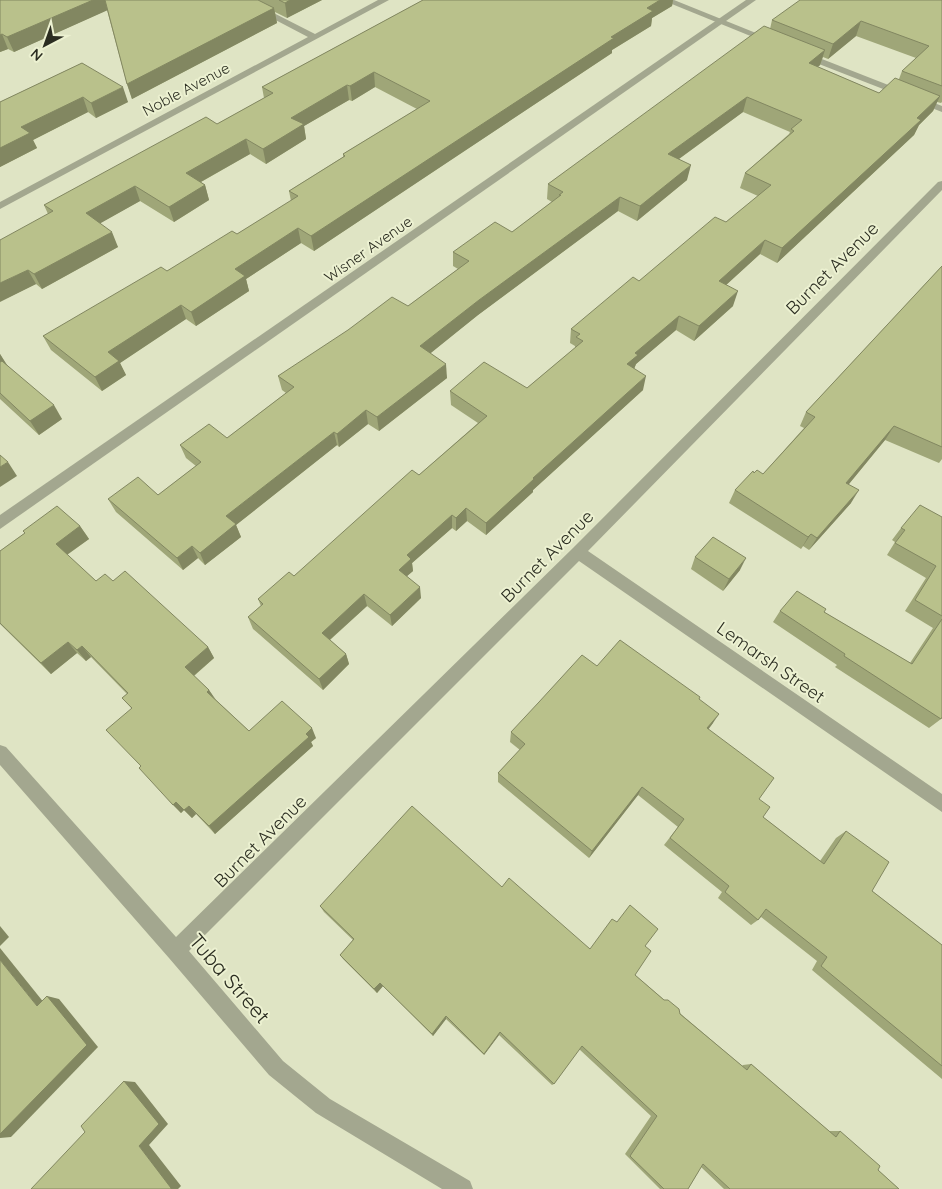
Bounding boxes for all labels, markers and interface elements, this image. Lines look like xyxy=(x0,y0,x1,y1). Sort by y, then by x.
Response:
north arrow xyxy=(20,20,70,70)
text: N xyxy=(27,45,46,65)
street label: Noble Avenue xyxy=(139,58,233,120)
street label: Wisner Avenue xyxy=(320,212,416,286)
street label: Burnet Avenue xyxy=(781,217,883,319)
street label: Burnet Avenue xyxy=(496,505,598,607)
street label: Lemarsh Street xyxy=(712,616,830,708)
street label: Burnet Avenue xyxy=(209,790,311,892)
street label: Tuba Street xyxy=(184,928,276,1028)

